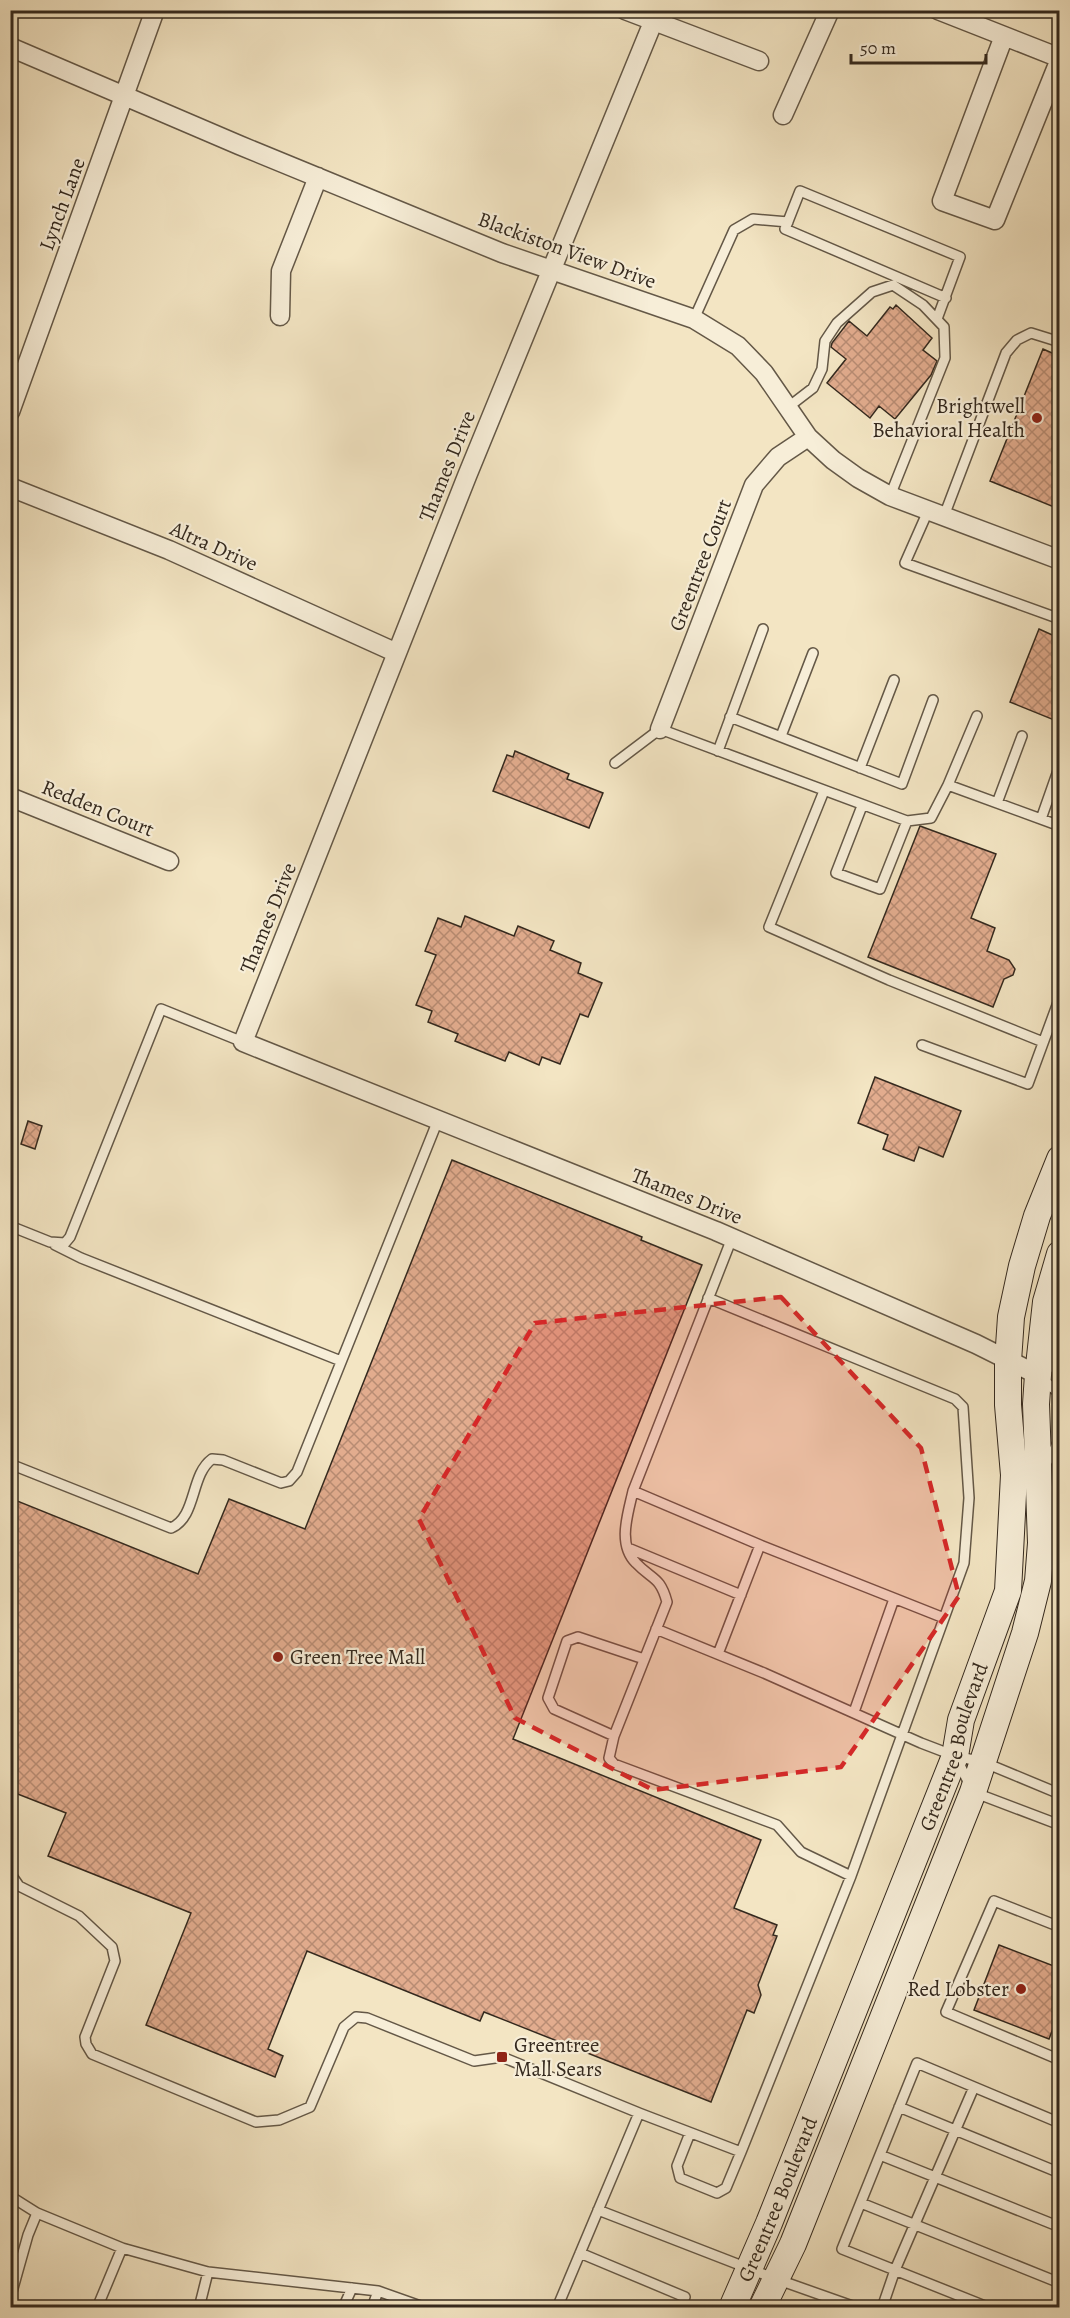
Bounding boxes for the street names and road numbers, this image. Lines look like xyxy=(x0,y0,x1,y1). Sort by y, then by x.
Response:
street label: Lynch Lane xyxy=(32,154,92,254)
street label: Blackiston View Drive xyxy=(474,205,660,295)
street label: Thames Drive xyxy=(412,406,482,526)
street label: Greentree Court xyxy=(662,495,738,635)
street label: Altra Drive xyxy=(165,514,262,578)
street label: Redden Court xyxy=(38,773,158,843)
street label: Thames Drive xyxy=(233,858,303,978)
street label: Thames Drive xyxy=(627,1161,747,1231)
street label: Greentree Boulevard xyxy=(913,1658,995,1835)
street label: Greentree Boulevard xyxy=(731,2112,824,2286)

